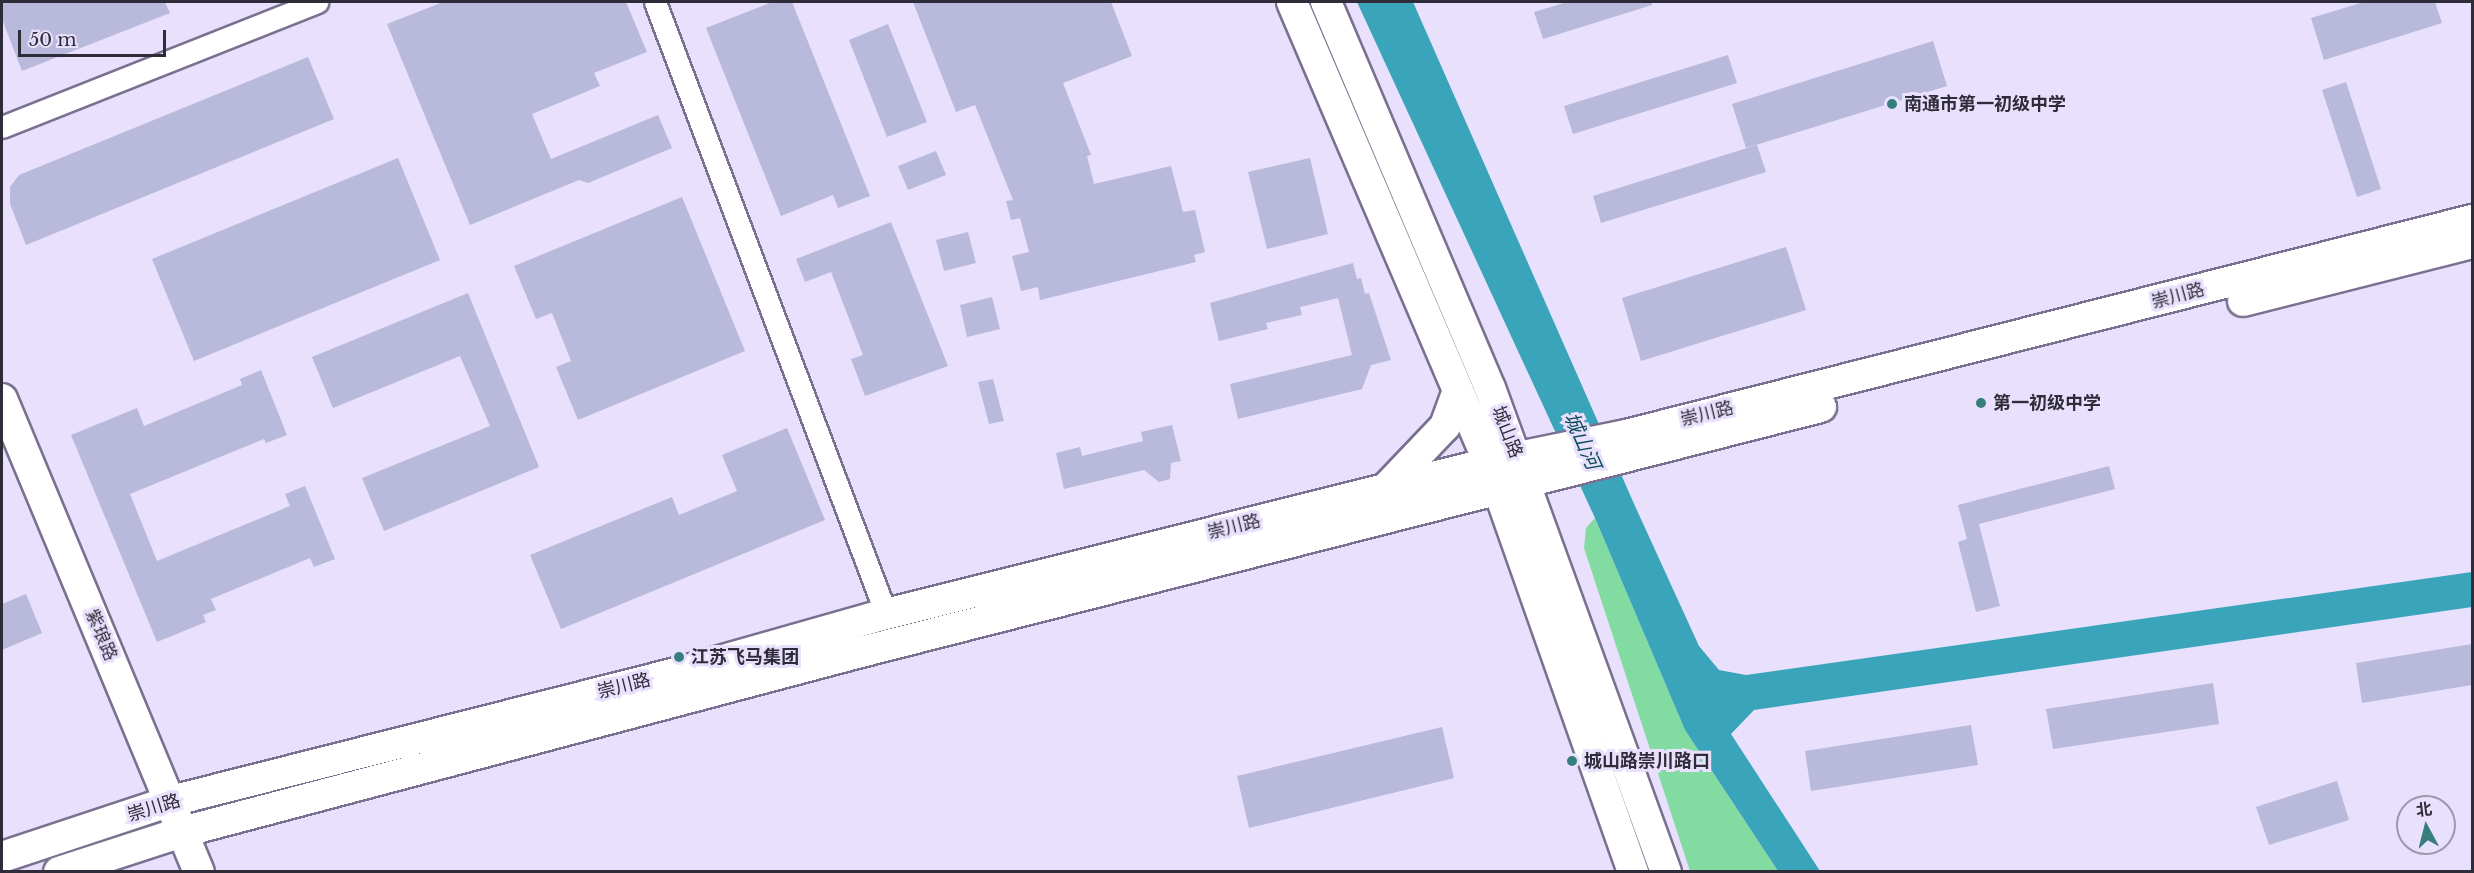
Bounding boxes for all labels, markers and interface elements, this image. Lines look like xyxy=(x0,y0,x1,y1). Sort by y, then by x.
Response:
scale bar xyxy=(21,18,170,56)
text: 50 m xyxy=(29,29,77,51)
place label: 南通市第一初级中学 xyxy=(1904,93,2066,115)
marker: 南通市第一初级中学 xyxy=(1885,97,1899,111)
street label: 崇川路 xyxy=(2149,279,2207,313)
place label: 第一初级中学 xyxy=(1993,392,2101,414)
marker: 第一初级中学 xyxy=(1974,396,1988,410)
street label: 崇川路 xyxy=(1678,397,1736,431)
street label: 城山路 xyxy=(1487,403,1527,461)
water label: 城山河 xyxy=(1559,409,1605,473)
street label: 崇川路 xyxy=(1205,510,1263,544)
street label: 紫琅路 xyxy=(81,606,121,664)
place label: 江苏飞马集团 xyxy=(691,646,799,668)
marker: 江苏飞马集团 xyxy=(672,650,686,664)
street label: 崇川路 xyxy=(595,669,653,703)
place label: 城山路崇川路口 xyxy=(1584,750,1710,772)
marker: 城山路崇川路口 xyxy=(1565,754,1579,768)
street label: 崇川路 xyxy=(125,790,183,826)
north arrow xyxy=(2396,795,2456,855)
text: 北 xyxy=(2415,798,2433,820)

